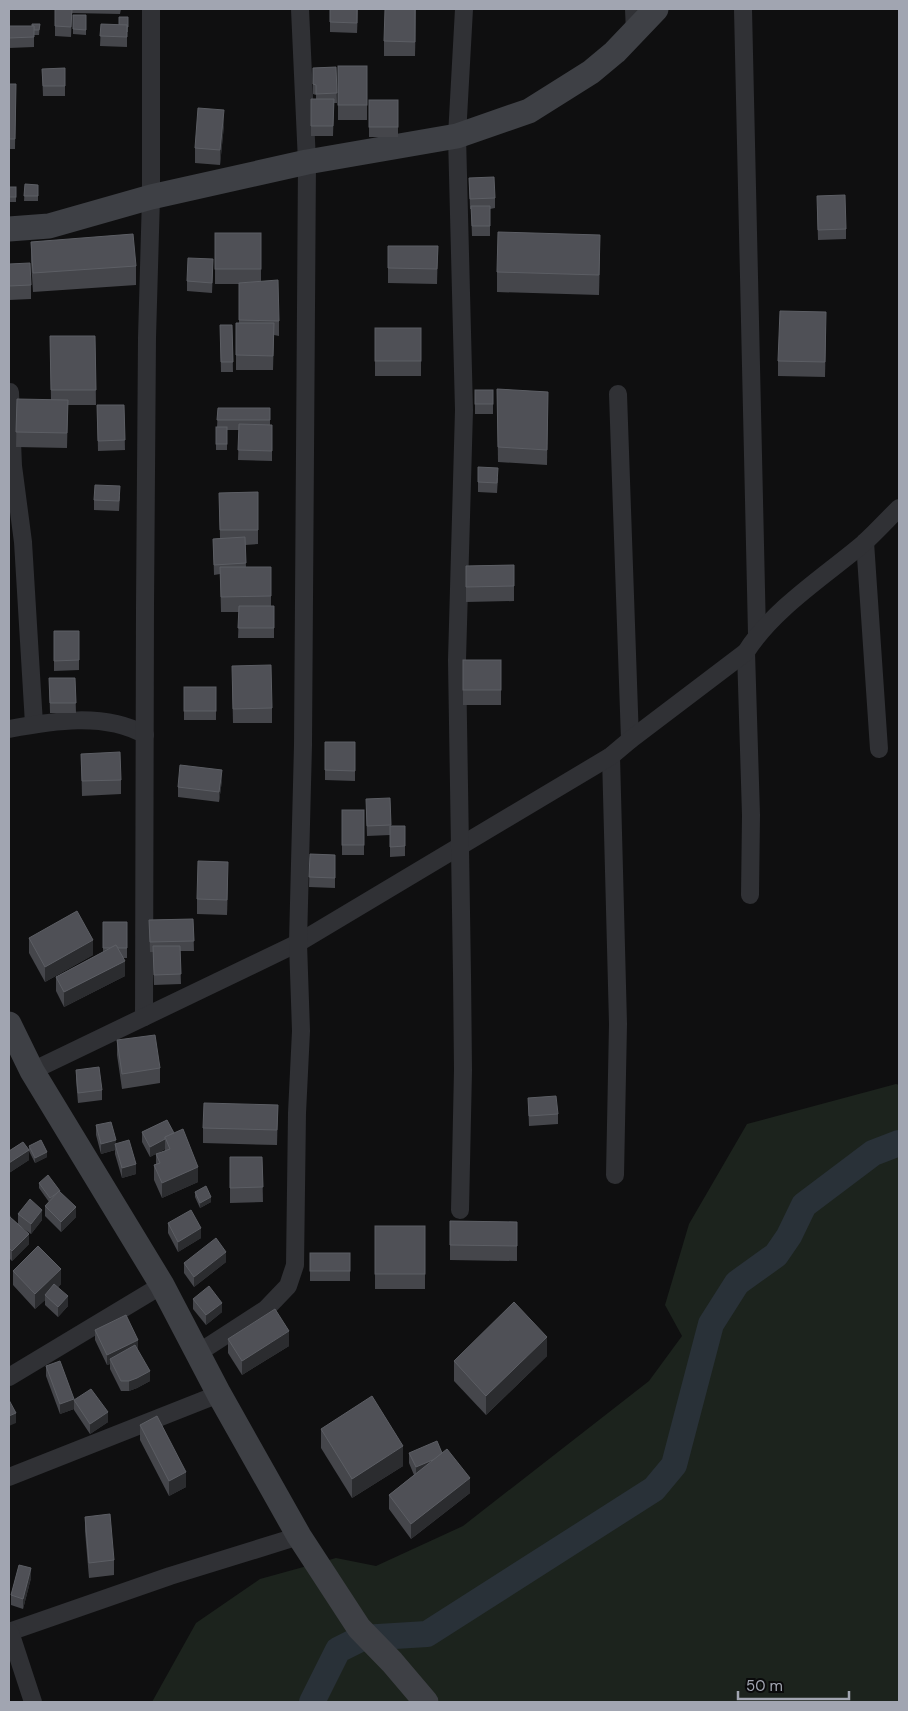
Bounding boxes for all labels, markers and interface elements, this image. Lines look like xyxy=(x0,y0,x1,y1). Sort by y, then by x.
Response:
scale bar xyxy=(738,1668,849,1700)
text: 50 m xyxy=(746,1676,783,1696)

